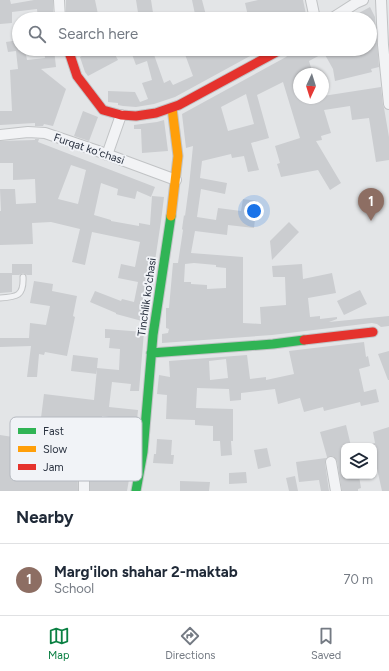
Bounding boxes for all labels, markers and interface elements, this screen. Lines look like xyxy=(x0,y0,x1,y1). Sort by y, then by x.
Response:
search box xyxy=(12,12,377,56)
icon: search xyxy=(26,23,48,45)
text: Search here xyxy=(58,25,138,43)
north arrow xyxy=(293,68,329,104)
street label: Furqat koʻchasi xyxy=(52,131,126,167)
pin: 1 xyxy=(358,188,384,221)
your location xyxy=(244,201,264,221)
street label: Tinchlik ko'chasi xyxy=(135,257,159,337)
legend xyxy=(10,417,142,481)
text: Fast xyxy=(43,425,64,438)
text: Slow xyxy=(43,443,67,456)
map controls xyxy=(341,443,377,479)
button: layers xyxy=(341,443,377,479)
text: Jam xyxy=(43,461,64,474)
text: Nearby xyxy=(16,507,74,527)
text: Marg'ilon shahar 2-maktab xyxy=(54,563,238,581)
text: 1 xyxy=(26,572,32,587)
text: 70 m xyxy=(343,572,373,587)
text: School xyxy=(54,581,94,596)
tab: Map xyxy=(48,625,70,662)
tab: Directions xyxy=(165,625,215,662)
tab: Saved xyxy=(311,625,341,662)

